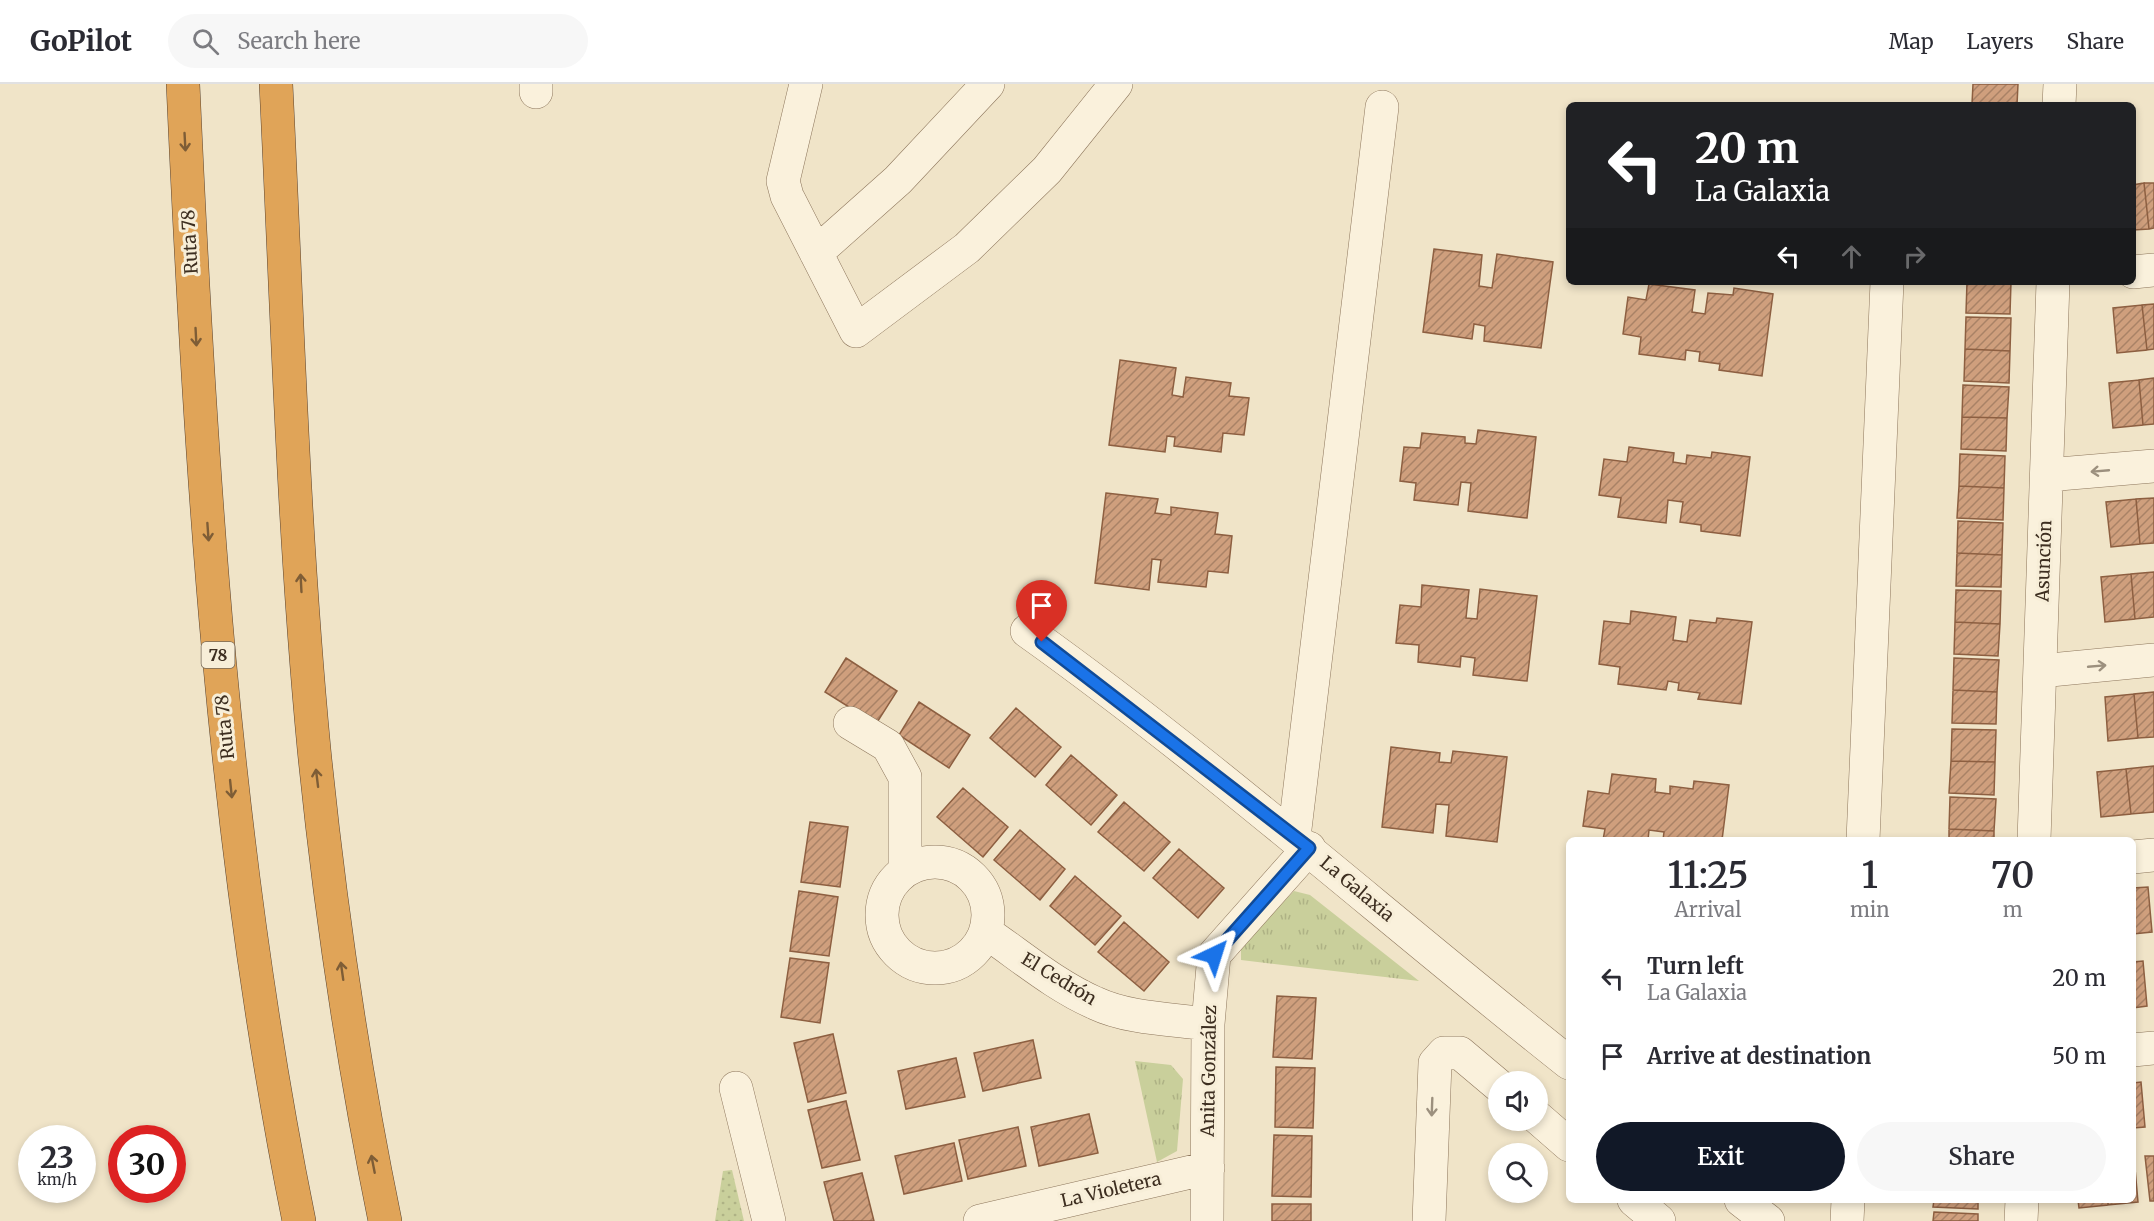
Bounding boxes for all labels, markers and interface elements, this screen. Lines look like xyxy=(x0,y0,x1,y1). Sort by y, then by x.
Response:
search box xyxy=(168,14,588,68)
text: GoPilot xyxy=(30,23,132,59)
icon: search xyxy=(189,25,222,58)
text: Search here xyxy=(237,27,361,55)
text: Map xyxy=(1889,28,1934,55)
text: Layers xyxy=(1967,28,2034,55)
text: Share xyxy=(2067,28,2124,55)
text: 20 m xyxy=(1695,122,1799,174)
icon: left xyxy=(1596,126,1674,204)
one-way arrow xyxy=(180,132,191,152)
text: La Galaxia xyxy=(1695,174,1830,208)
street label: Ruta 78 xyxy=(176,209,203,275)
icon: left xyxy=(1772,240,1805,273)
icon: ahead xyxy=(1835,240,1868,273)
icon: right xyxy=(1898,240,1931,273)
one-way arrow xyxy=(191,327,202,347)
one-way arrow xyxy=(2091,466,2111,477)
street label: Asunción xyxy=(2031,520,2056,603)
one-way arrow xyxy=(203,521,214,541)
one-way arrow xyxy=(296,574,307,594)
pin xyxy=(1016,580,1067,642)
icon: arrive xyxy=(1025,589,1058,622)
road number: 78 xyxy=(202,642,234,668)
one-way arrow xyxy=(2087,660,2106,671)
street label: Ruta 78 xyxy=(210,694,239,761)
one-way arrow xyxy=(312,768,323,788)
one-way arrow xyxy=(226,778,237,798)
street label: La Galaxia xyxy=(1315,851,1399,927)
text: 11:25 xyxy=(1668,853,1748,898)
text: 1 xyxy=(1862,853,1878,898)
text: 70 xyxy=(1991,853,2034,898)
text: Arrival xyxy=(1675,897,1741,922)
text: min xyxy=(1850,897,1890,922)
text: m xyxy=(2003,897,2023,922)
position arrow xyxy=(1182,923,1246,987)
street label: El Cedrón xyxy=(1018,947,1101,1010)
text: Turn left xyxy=(1647,952,1744,980)
one-way arrow xyxy=(336,962,347,982)
icon: left xyxy=(1596,962,1629,995)
text: 20 m xyxy=(2052,964,2106,992)
text: La Galaxia xyxy=(1647,980,1747,1005)
street label: Anita González xyxy=(1196,1005,1221,1138)
icon: arrive xyxy=(1596,1040,1629,1073)
text: Arrive at destination xyxy=(1647,1042,1871,1070)
text: 50 m xyxy=(2052,1042,2106,1070)
map controls xyxy=(1488,1071,1548,1203)
button: sound xyxy=(1488,1071,1548,1131)
one-way arrow xyxy=(1427,1097,1438,1117)
button: Exit xyxy=(1596,1122,1845,1191)
button: Share xyxy=(1857,1122,2106,1191)
speed limit sign: 30 xyxy=(108,1125,186,1203)
text: 23 xyxy=(40,1138,74,1176)
button: search xyxy=(1488,1143,1548,1203)
one-way arrow xyxy=(367,1154,378,1174)
street label: La Violetera xyxy=(1059,1167,1164,1212)
text: km/h xyxy=(37,1170,77,1189)

